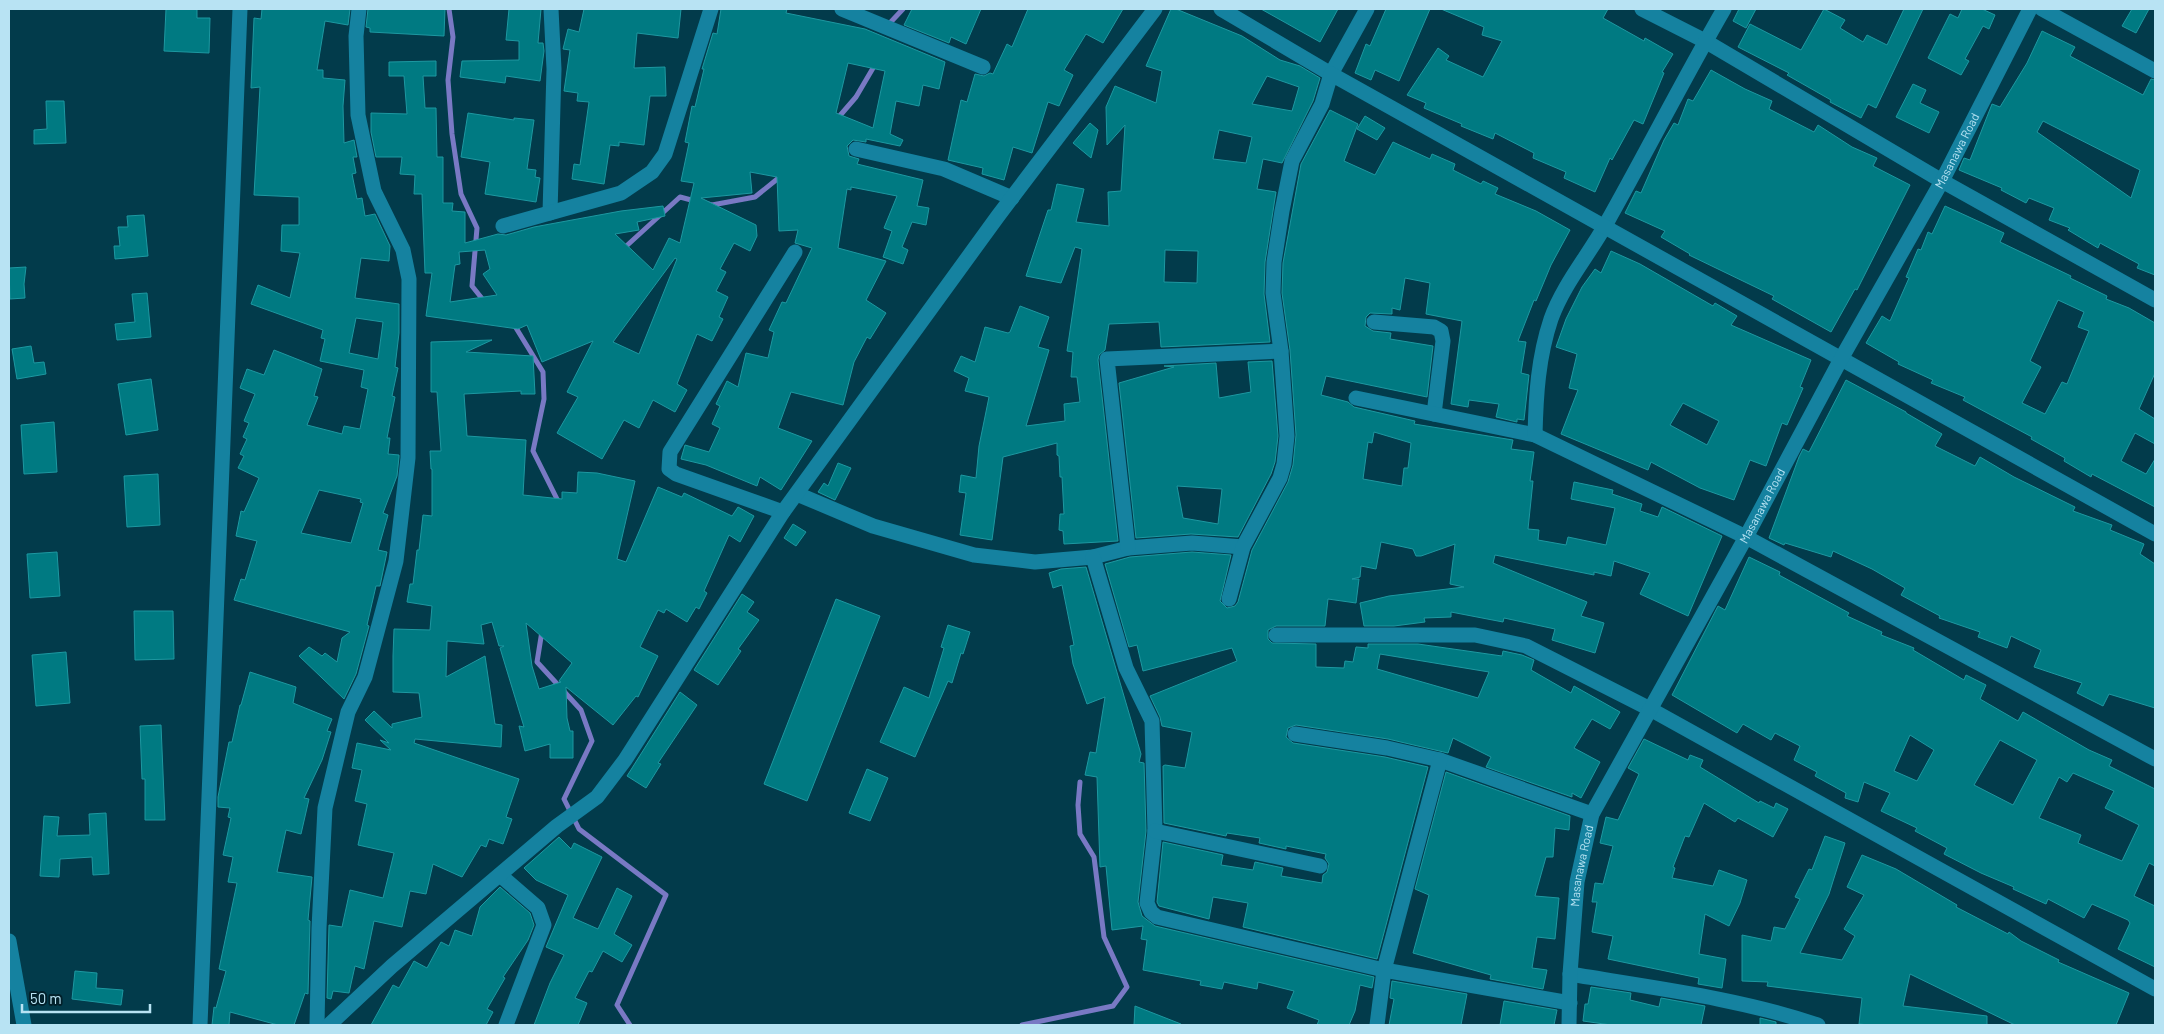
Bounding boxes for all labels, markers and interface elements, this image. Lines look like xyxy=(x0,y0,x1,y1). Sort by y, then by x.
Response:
street label: Masanawa Road xyxy=(1931,110,1982,191)
street label: Masanawa Road xyxy=(1736,466,1787,545)
street label: Masanawa Road xyxy=(1567,824,1595,907)
scale bar xyxy=(22,982,150,1014)
text: 50 m xyxy=(30,989,62,1007)

